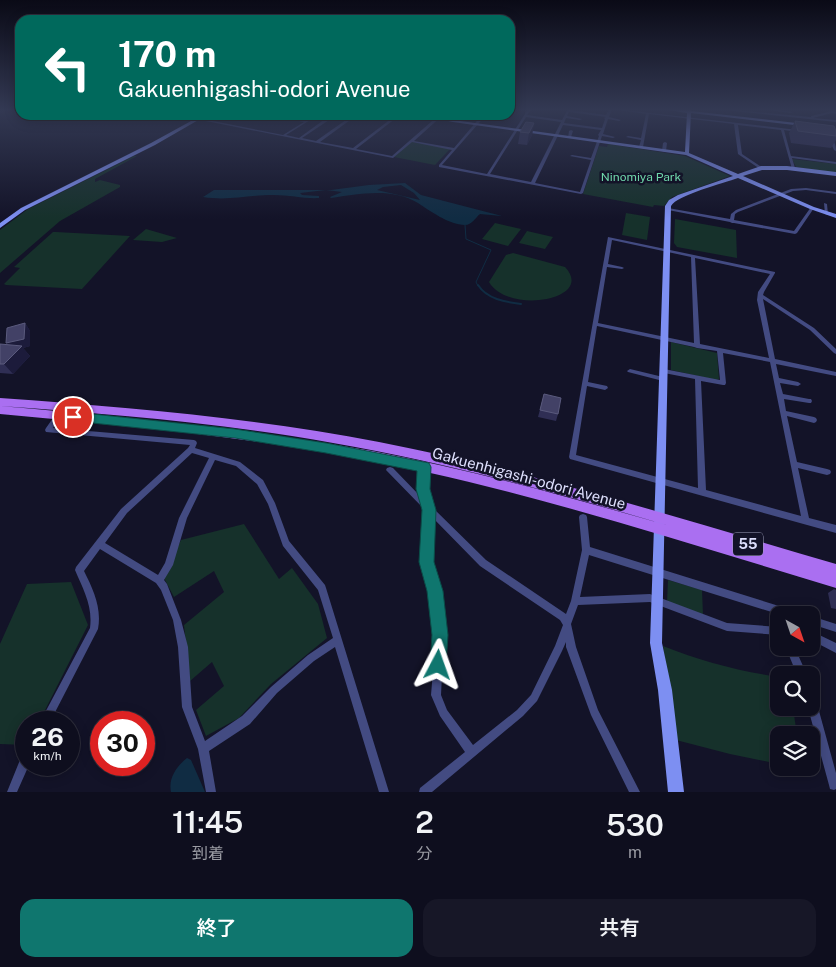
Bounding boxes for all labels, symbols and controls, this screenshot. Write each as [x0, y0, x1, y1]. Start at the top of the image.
text: 170 m [118, 34, 216, 75]
icon: left [35, 35, 100, 100]
text: Gakuenhigashi-odori Avenue [118, 76, 411, 102]
park label: Ninomiya Park [601, 170, 682, 184]
pin [52, 396, 94, 438]
icon: arrive [59, 403, 87, 431]
street label: Gakuenhigashi-odori Avenue [430, 444, 628, 512]
road number: 55 [733, 532, 763, 556]
north arrow [770, 606, 820, 656]
map controls [770, 606, 820, 776]
position arrow [411, 638, 463, 690]
button: search [770, 666, 820, 716]
speed limit sign: 30 [90, 711, 155, 776]
text: 26 [31, 722, 64, 752]
button: layers [770, 726, 820, 776]
text: km/h [33, 749, 62, 763]
text: 11:45 [172, 804, 243, 840]
text: 2 [415, 804, 434, 840]
text: 530 [606, 807, 664, 843]
text: m [628, 843, 642, 862]
text: 到着 [192, 844, 224, 863]
text: 分 [417, 844, 433, 863]
button: 終了 [20, 899, 413, 957]
button: 共有 [423, 899, 816, 957]

